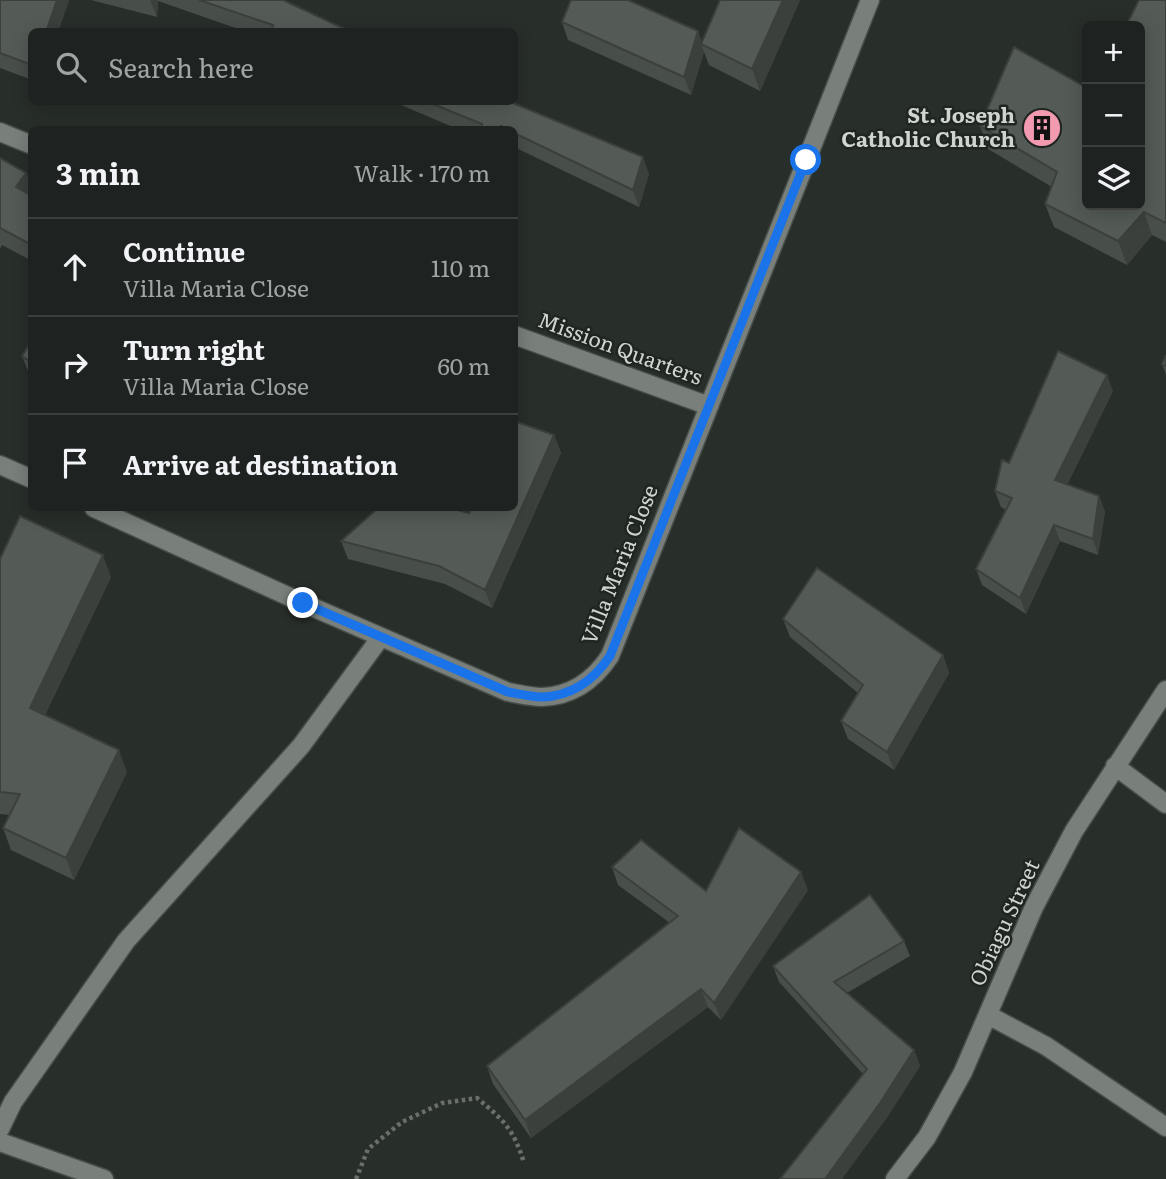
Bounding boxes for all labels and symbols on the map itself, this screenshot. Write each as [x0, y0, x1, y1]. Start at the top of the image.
place label: St. Joseph Catholic Church [841, 98, 1015, 153]
building icon: St. Joseph Catholic Church [1021, 107, 1063, 149]
route start [790, 144, 821, 175]
street label: Mission Quarters [534, 303, 707, 391]
street label: Villa Maria Close [572, 480, 664, 649]
route end [287, 587, 318, 618]
street label: Obiagu Street [960, 853, 1046, 990]

